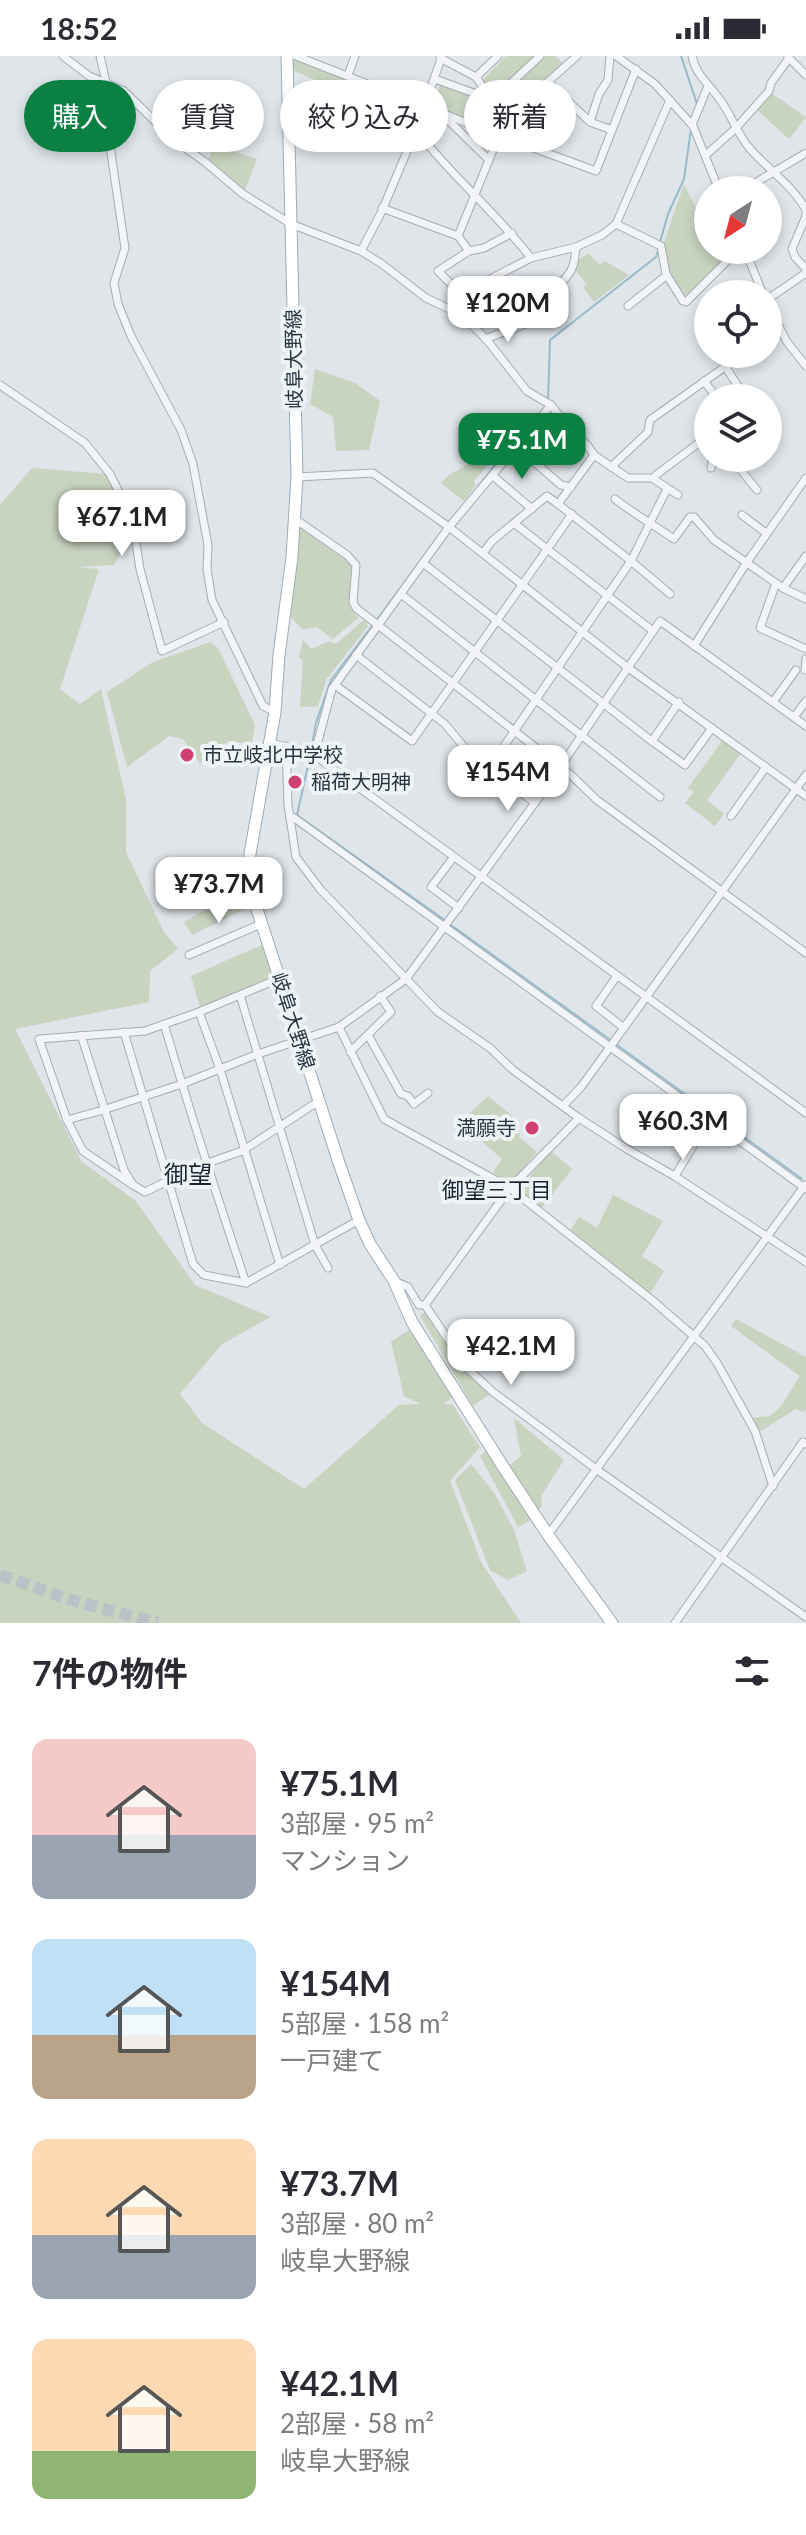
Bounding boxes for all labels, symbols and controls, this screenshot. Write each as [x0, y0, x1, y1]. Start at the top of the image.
text: 18:52 [40, 10, 117, 46]
chip: 購入 [24, 80, 136, 152]
chip: 賃貸 [152, 80, 264, 152]
chip: 絞り込み [280, 80, 448, 152]
chip: 新着 [464, 80, 576, 152]
north arrow [694, 176, 782, 264]
map controls [694, 176, 782, 472]
pin: ¥120M [452, 276, 564, 344]
button: locate [694, 280, 782, 368]
text: ¥120M [466, 286, 550, 318]
street label: 岐阜大野線 [280, 309, 306, 409]
button: layers [694, 384, 782, 472]
pin: ¥75.1M [457, 413, 587, 481]
text: ¥75.1M [476, 423, 568, 455]
pin: ¥67.1M [57, 490, 187, 558]
text: ¥67.1M [76, 500, 168, 532]
place label: 市立岐北中学校 [203, 742, 343, 766]
pin: ¥154M [452, 745, 564, 813]
marker: 市立岐北中学校 [178, 746, 196, 764]
text: ¥154M [466, 755, 550, 787]
place label: 稲荷大明神 [311, 769, 411, 793]
marker: 稲荷大明神 [286, 773, 304, 791]
pin: ¥73.7M [154, 857, 284, 925]
text: ¥73.7M [173, 867, 265, 899]
street label: 岐阜大野線 [267, 969, 321, 1072]
pin: ¥60.3M [618, 1094, 748, 1162]
text: ¥60.3M [637, 1104, 729, 1136]
place label: 満願寺 [456, 1115, 516, 1139]
marker: 満願寺 [523, 1119, 541, 1137]
district label: 御望 [164, 1159, 212, 1188]
district label: 御望三丁目 [442, 1176, 552, 1203]
pin: ¥42.1M [446, 1319, 576, 1387]
text: ¥42.1M [465, 1329, 557, 1361]
icon: filters [730, 1649, 774, 1693]
text: 7件の物件 [32, 1652, 188, 1693]
text: ¥75.1M [280, 1762, 399, 1803]
icon: home [96, 1771, 192, 1867]
text: 3部屋 · 95 m² [280, 1807, 434, 1839]
text: マンション [280, 1844, 410, 1876]
text: ¥154M [280, 1962, 391, 2003]
icon: home [96, 1971, 192, 2067]
text: 5部屋 · 158 m² [280, 2007, 449, 2039]
text: 一戸建て [280, 2044, 384, 2076]
text: ¥73.7M [280, 2162, 399, 2203]
icon: home [96, 2171, 192, 2267]
text: 3部屋 · 80 m² [280, 2207, 434, 2239]
text: 岐阜大野線 [280, 2244, 410, 2276]
text: ¥42.1M [280, 2362, 399, 2403]
icon: home [96, 2371, 192, 2467]
text: 2部屋 · 58 m² [280, 2407, 434, 2439]
text: 岐阜大野線 [280, 2444, 410, 2476]

